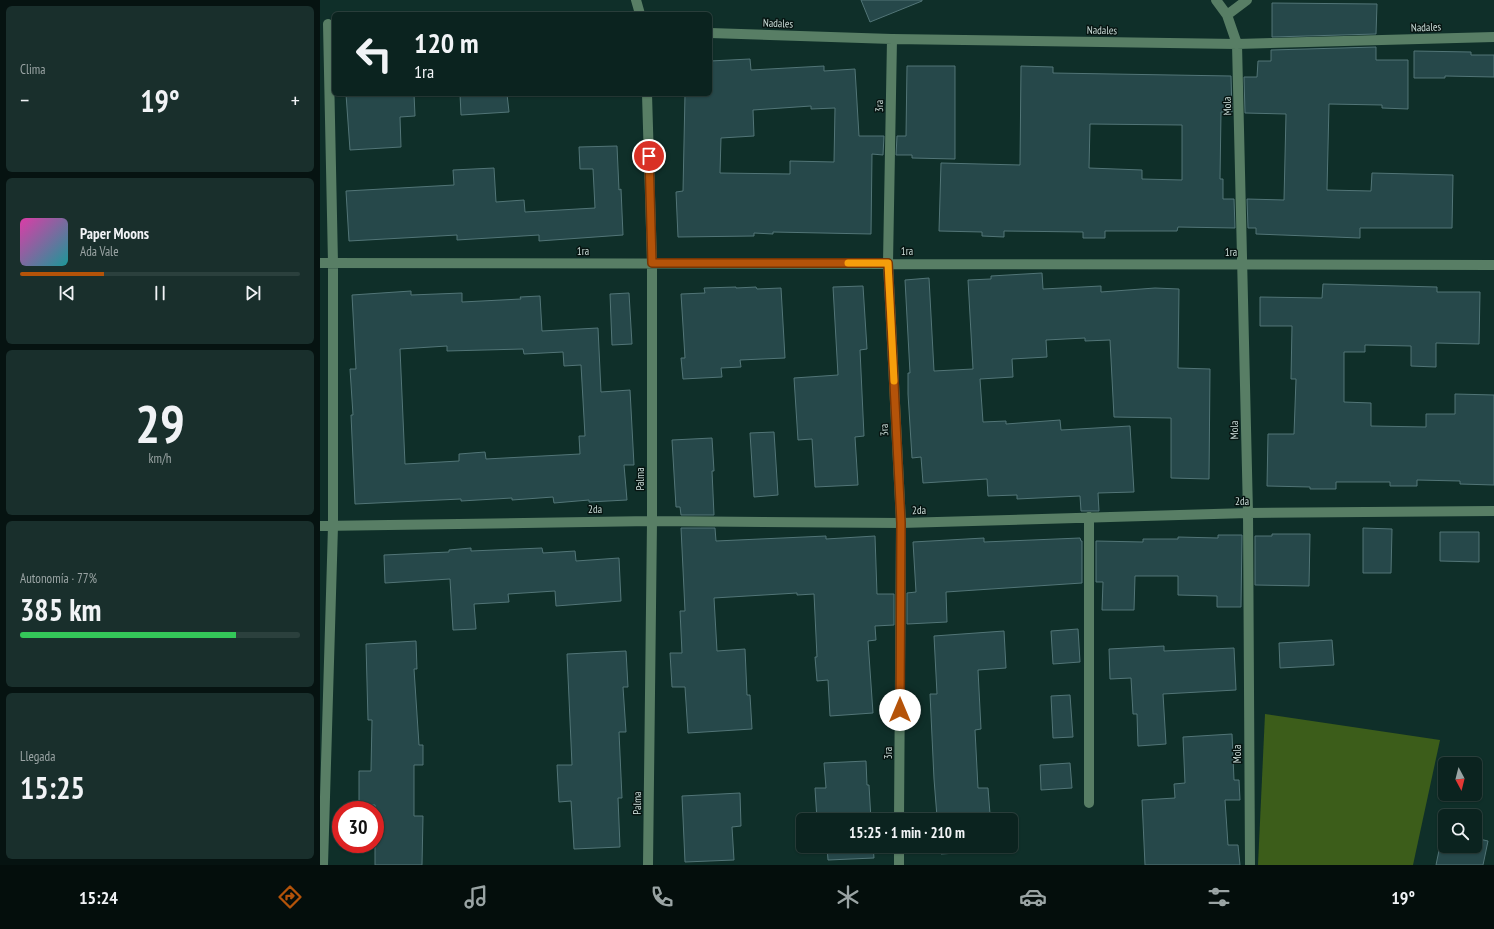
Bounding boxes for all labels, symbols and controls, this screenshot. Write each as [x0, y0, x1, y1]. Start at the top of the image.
street label: Nadales [763, 15, 794, 31]
street label: Nadales [1411, 19, 1442, 35]
street label: Nadales [1087, 23, 1118, 37]
text: 120 m [414, 24, 478, 61]
icon: left [348, 28, 400, 80]
text: 1ra [414, 60, 434, 83]
text: Clima [20, 61, 45, 78]
text: 19° [140, 81, 180, 120]
text: − [20, 86, 29, 114]
text: + [291, 86, 300, 114]
street label: Mola [1220, 96, 1234, 116]
street label: 3ra [872, 100, 886, 112]
pin [632, 139, 666, 173]
icon: arrive [638, 145, 660, 167]
text: Paper Moons [80, 224, 149, 243]
text: Ada Vale [80, 243, 119, 260]
street label: 1ra [577, 244, 589, 258]
street label: 1ra [901, 244, 913, 258]
street label: 1ra [1225, 245, 1237, 259]
icon: previous [56, 282, 78, 304]
icon: pause [149, 282, 171, 304]
icon: next [242, 282, 264, 304]
text: 29 [135, 390, 185, 457]
street label: Mola [1227, 421, 1241, 439]
street label: 3ra [877, 423, 891, 437]
text: km/h [148, 450, 172, 467]
street label: Palma [633, 467, 647, 491]
street label: 2da [1235, 494, 1249, 508]
street label: 2da [588, 502, 602, 516]
street label: 2da [912, 503, 926, 517]
text: Autonomía · 77% [20, 570, 97, 587]
text: 385 km [20, 590, 101, 629]
position arrow [879, 689, 921, 731]
street label: Mola [1230, 745, 1244, 763]
street label: 3ra [881, 747, 895, 759]
text: Llegada [20, 748, 55, 765]
north arrow [1438, 757, 1482, 801]
map controls [1438, 757, 1482, 853]
text: 15:25 [20, 768, 85, 807]
street label: Palma [630, 791, 644, 815]
speed limit sign: 30 [332, 801, 384, 853]
button: search [1438, 809, 1482, 853]
text: 15:25 · 1 min · 210 m [849, 823, 965, 842]
icon: directions [276, 883, 304, 911]
icon: music [462, 883, 490, 911]
icon: phone [648, 883, 676, 911]
icon: climate [834, 883, 862, 911]
icon: car [1019, 883, 1047, 911]
icon: filters [1205, 883, 1233, 911]
text: 15:24 [79, 886, 118, 909]
text: 19° [1391, 886, 1415, 909]

